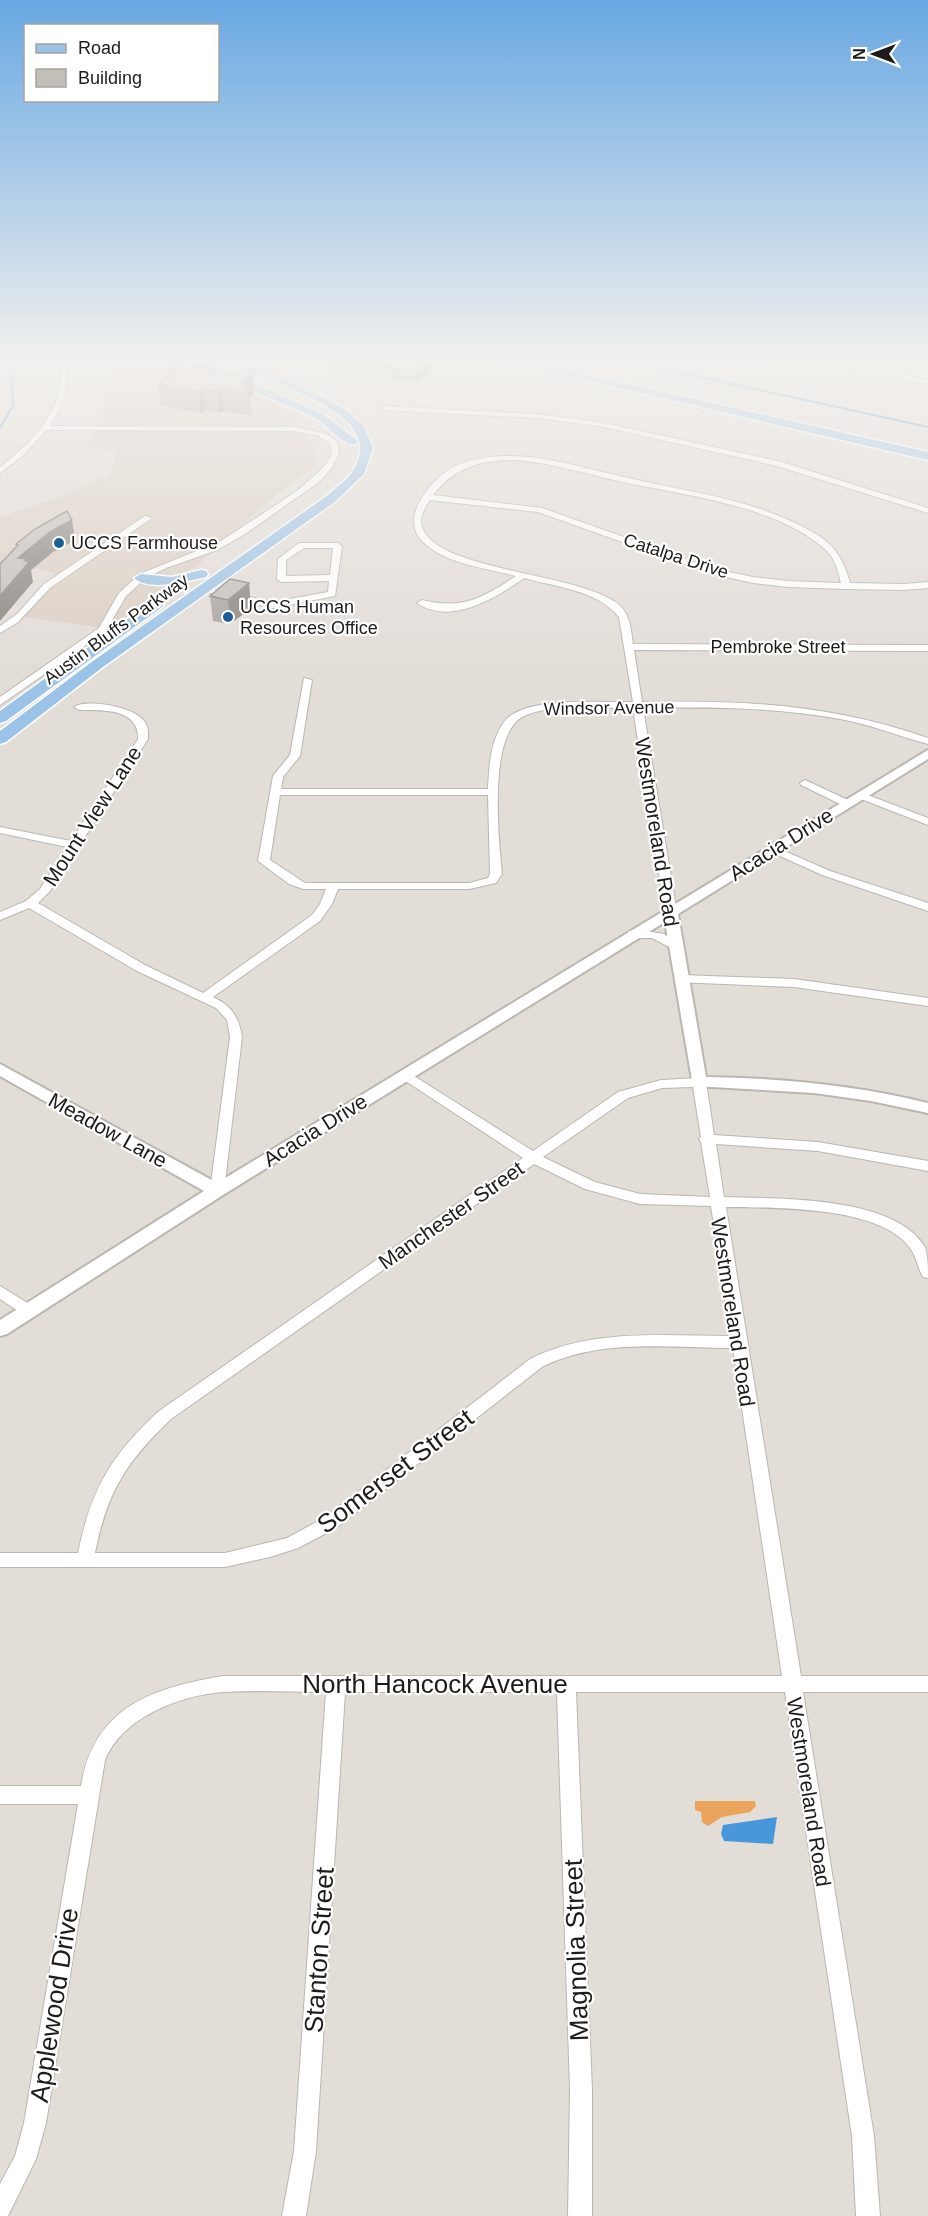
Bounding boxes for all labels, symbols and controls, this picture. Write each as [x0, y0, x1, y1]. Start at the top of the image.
legend [24, 24, 219, 102]
north arrow [844, 24, 904, 84]
text: Road [78, 38, 121, 58]
text: N [851, 48, 868, 60]
text: Building [78, 68, 142, 88]
street label: Catalpa Drive [621, 530, 731, 582]
place label: UCCS Farmhouse [71, 533, 218, 553]
marker: UCCS Farmhouse [52, 536, 66, 550]
street label: Austin Bluffs Parkway [40, 570, 192, 688]
place label: UCCS Human Resources Office [240, 597, 378, 638]
marker: UCCS Human Resources Office [221, 610, 235, 624]
street label: Pembroke Street [710, 637, 846, 657]
street label: Windsor Avenue [543, 697, 675, 719]
street label: Westmoreland Road [631, 736, 683, 928]
street label: Mount View Lane [38, 742, 146, 890]
street label: Acacia Drive [725, 803, 837, 885]
street label: Meadow Lane [45, 1088, 171, 1172]
street label: Acacia Drive [259, 1089, 371, 1171]
street label: Manchester Street [374, 1156, 528, 1274]
street label: Westmoreland Road [707, 1216, 759, 1408]
street label: Somerset Street [311, 1402, 480, 1540]
street label: North Hancock Avenue [302, 1669, 568, 1699]
street label: Westmoreland Road [783, 1696, 835, 1888]
street label: Magnolia Street [558, 1858, 594, 2042]
street label: Stanton Street [298, 1865, 340, 2034]
street label: Applewood Drive [24, 1906, 84, 2104]

